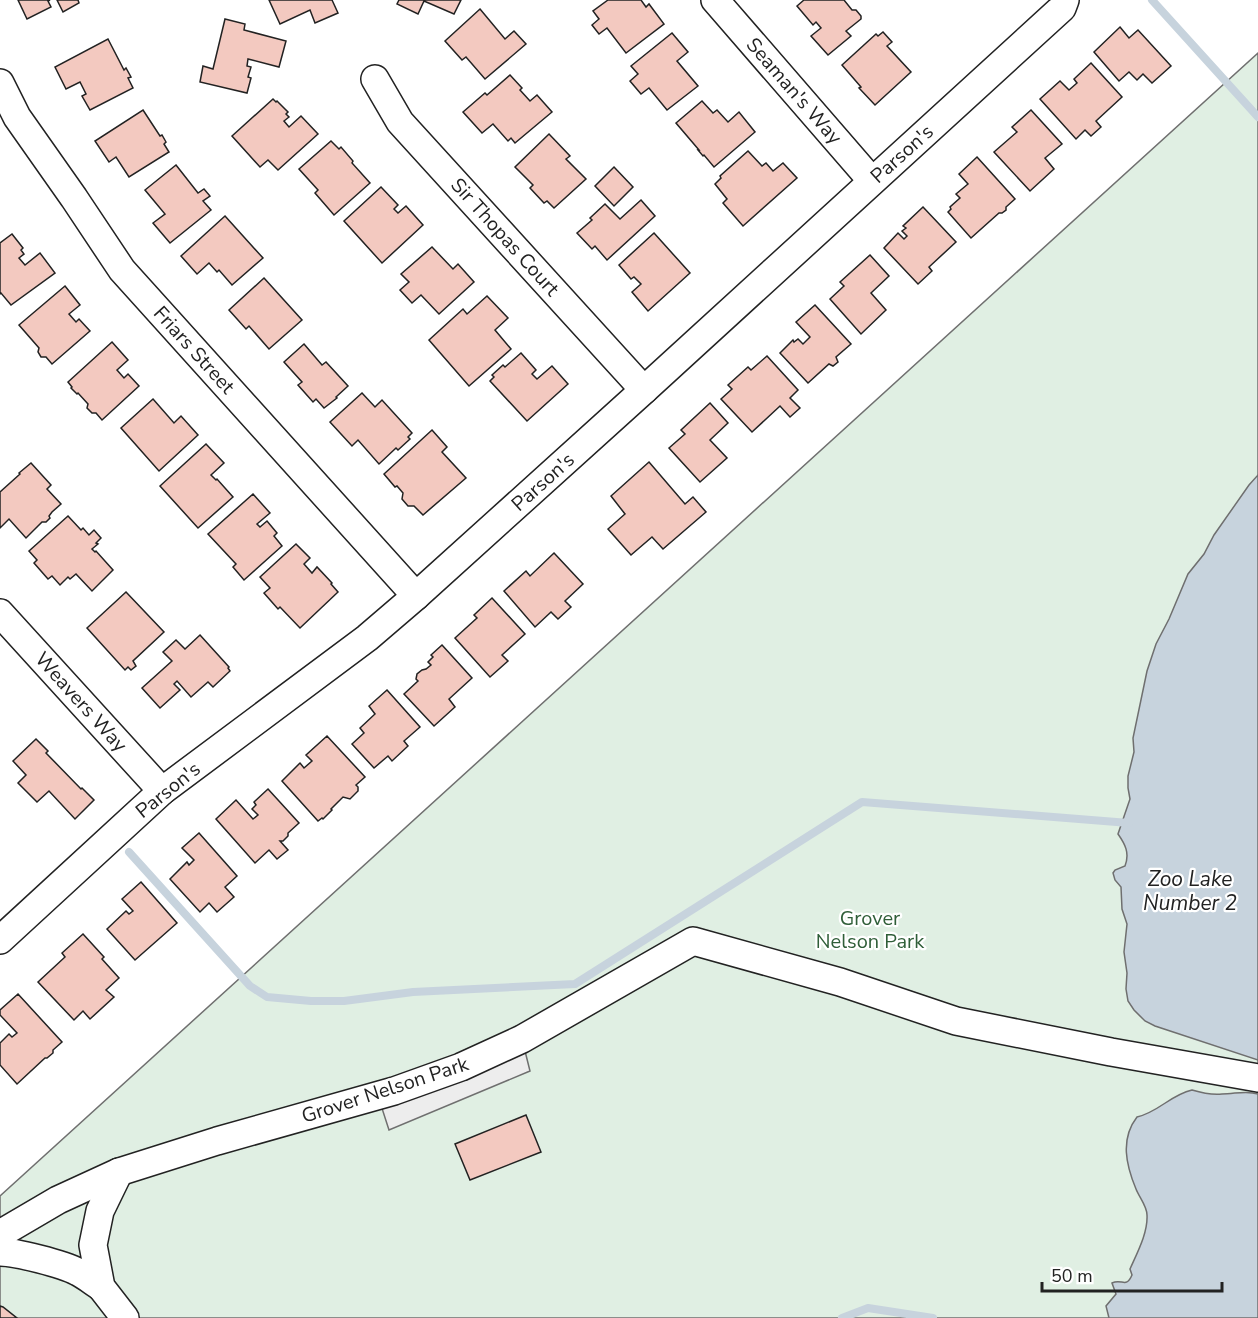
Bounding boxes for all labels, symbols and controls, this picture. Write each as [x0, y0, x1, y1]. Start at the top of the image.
street label: Seaman's Way [740, 32, 848, 151]
street label: Parson's [865, 119, 939, 189]
street label: Sir Thopas Court [445, 172, 566, 303]
street label: Friars Street [147, 300, 241, 400]
street label: Parson's [506, 447, 580, 517]
street label: Weavers Way [29, 646, 134, 758]
street label: Parson's [130, 756, 206, 824]
water label: Zoo Lake Number 2 [1143, 865, 1237, 917]
park label: Grover Nelson Park [816, 905, 925, 955]
street label: Grover Nelson Park [298, 1050, 473, 1130]
scale bar [1042, 1255, 1222, 1293]
text: 50 m [1051, 1264, 1093, 1288]

